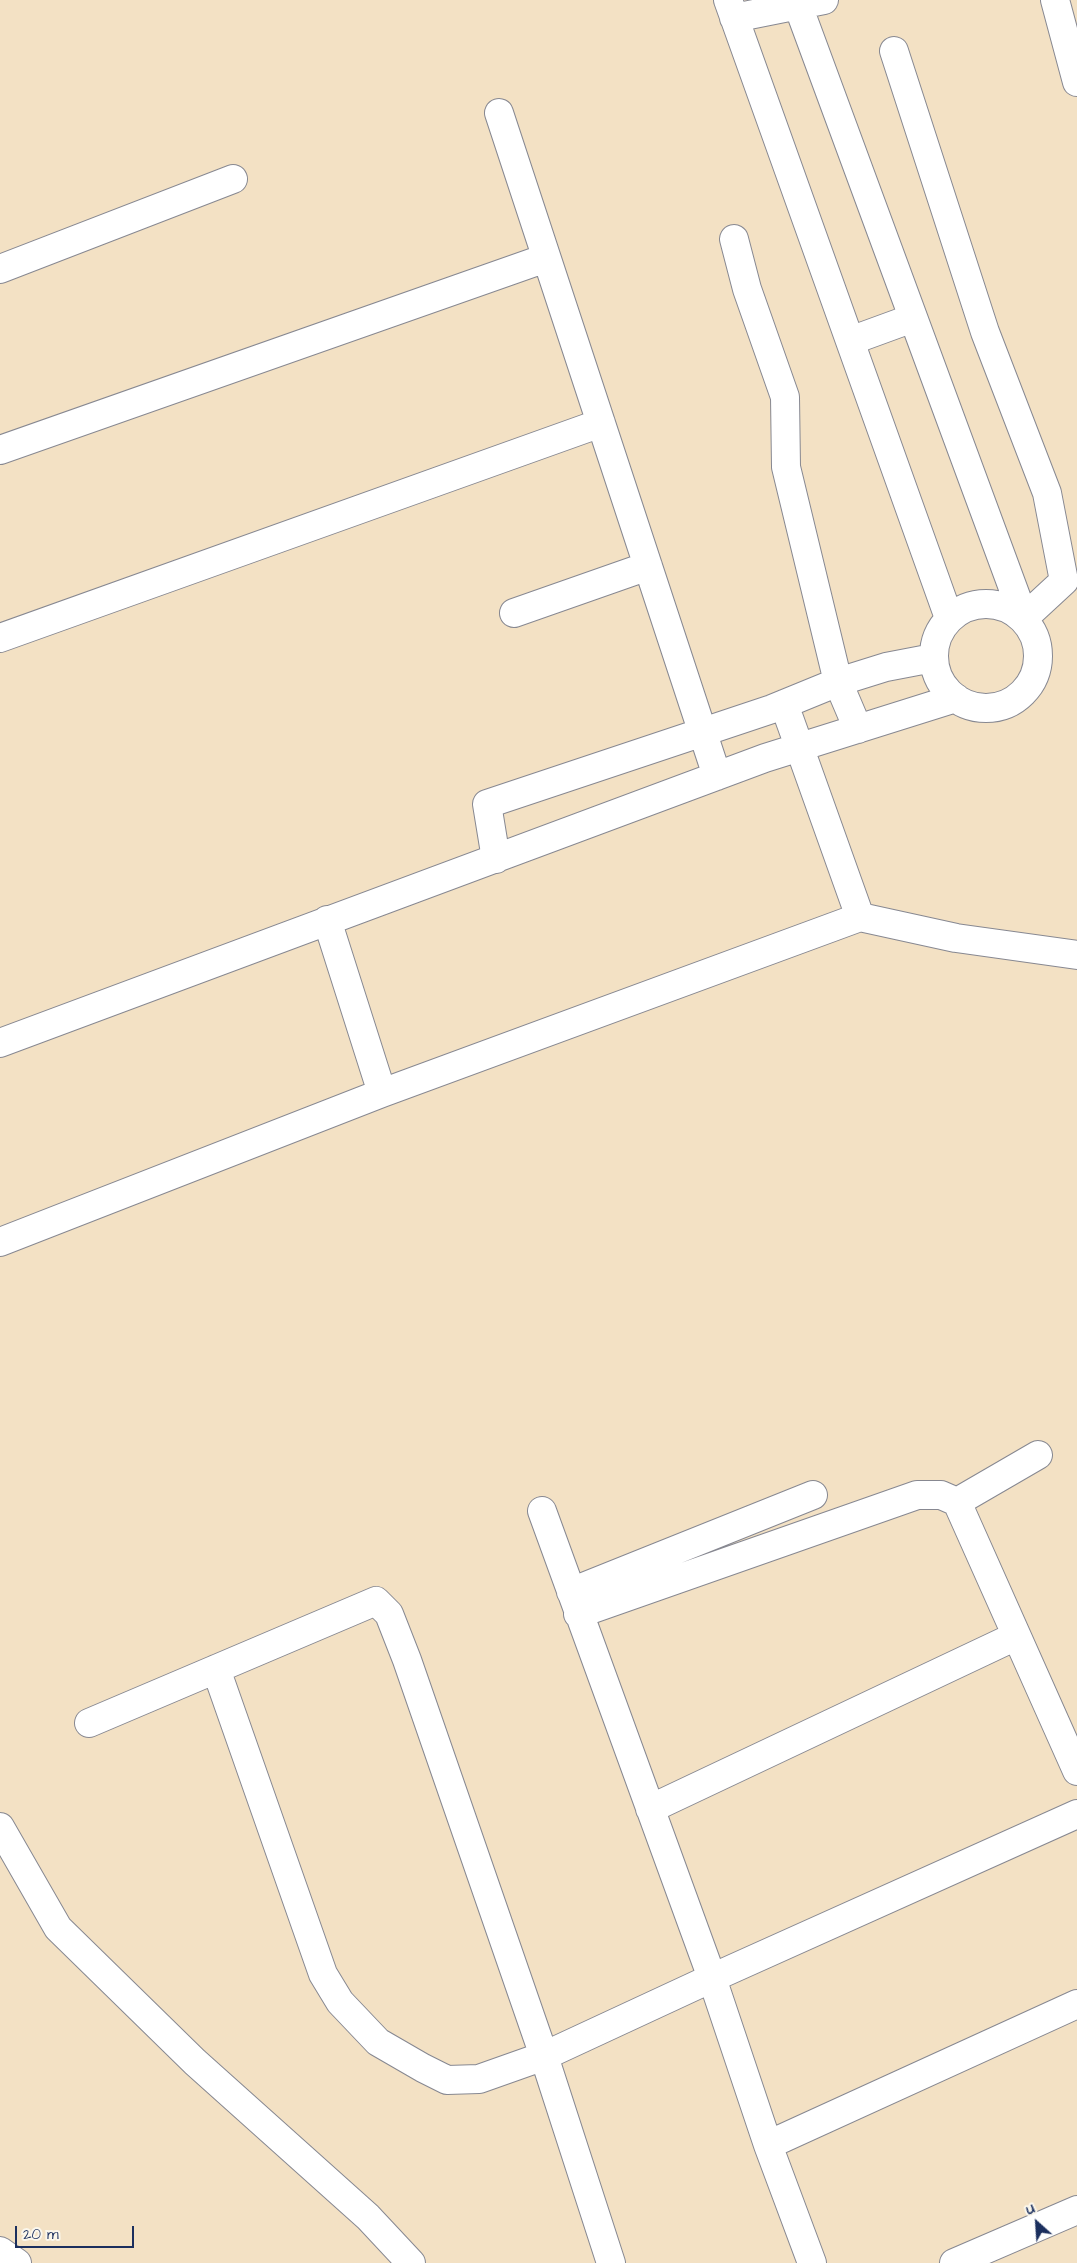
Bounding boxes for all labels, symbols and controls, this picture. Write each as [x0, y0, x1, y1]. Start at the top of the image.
north arrow [1012, 2198, 1062, 2248]
text: U [1023, 2199, 1038, 2220]
scale bar [18, 2216, 136, 2248]
text: 20 m [23, 2224, 59, 2245]

